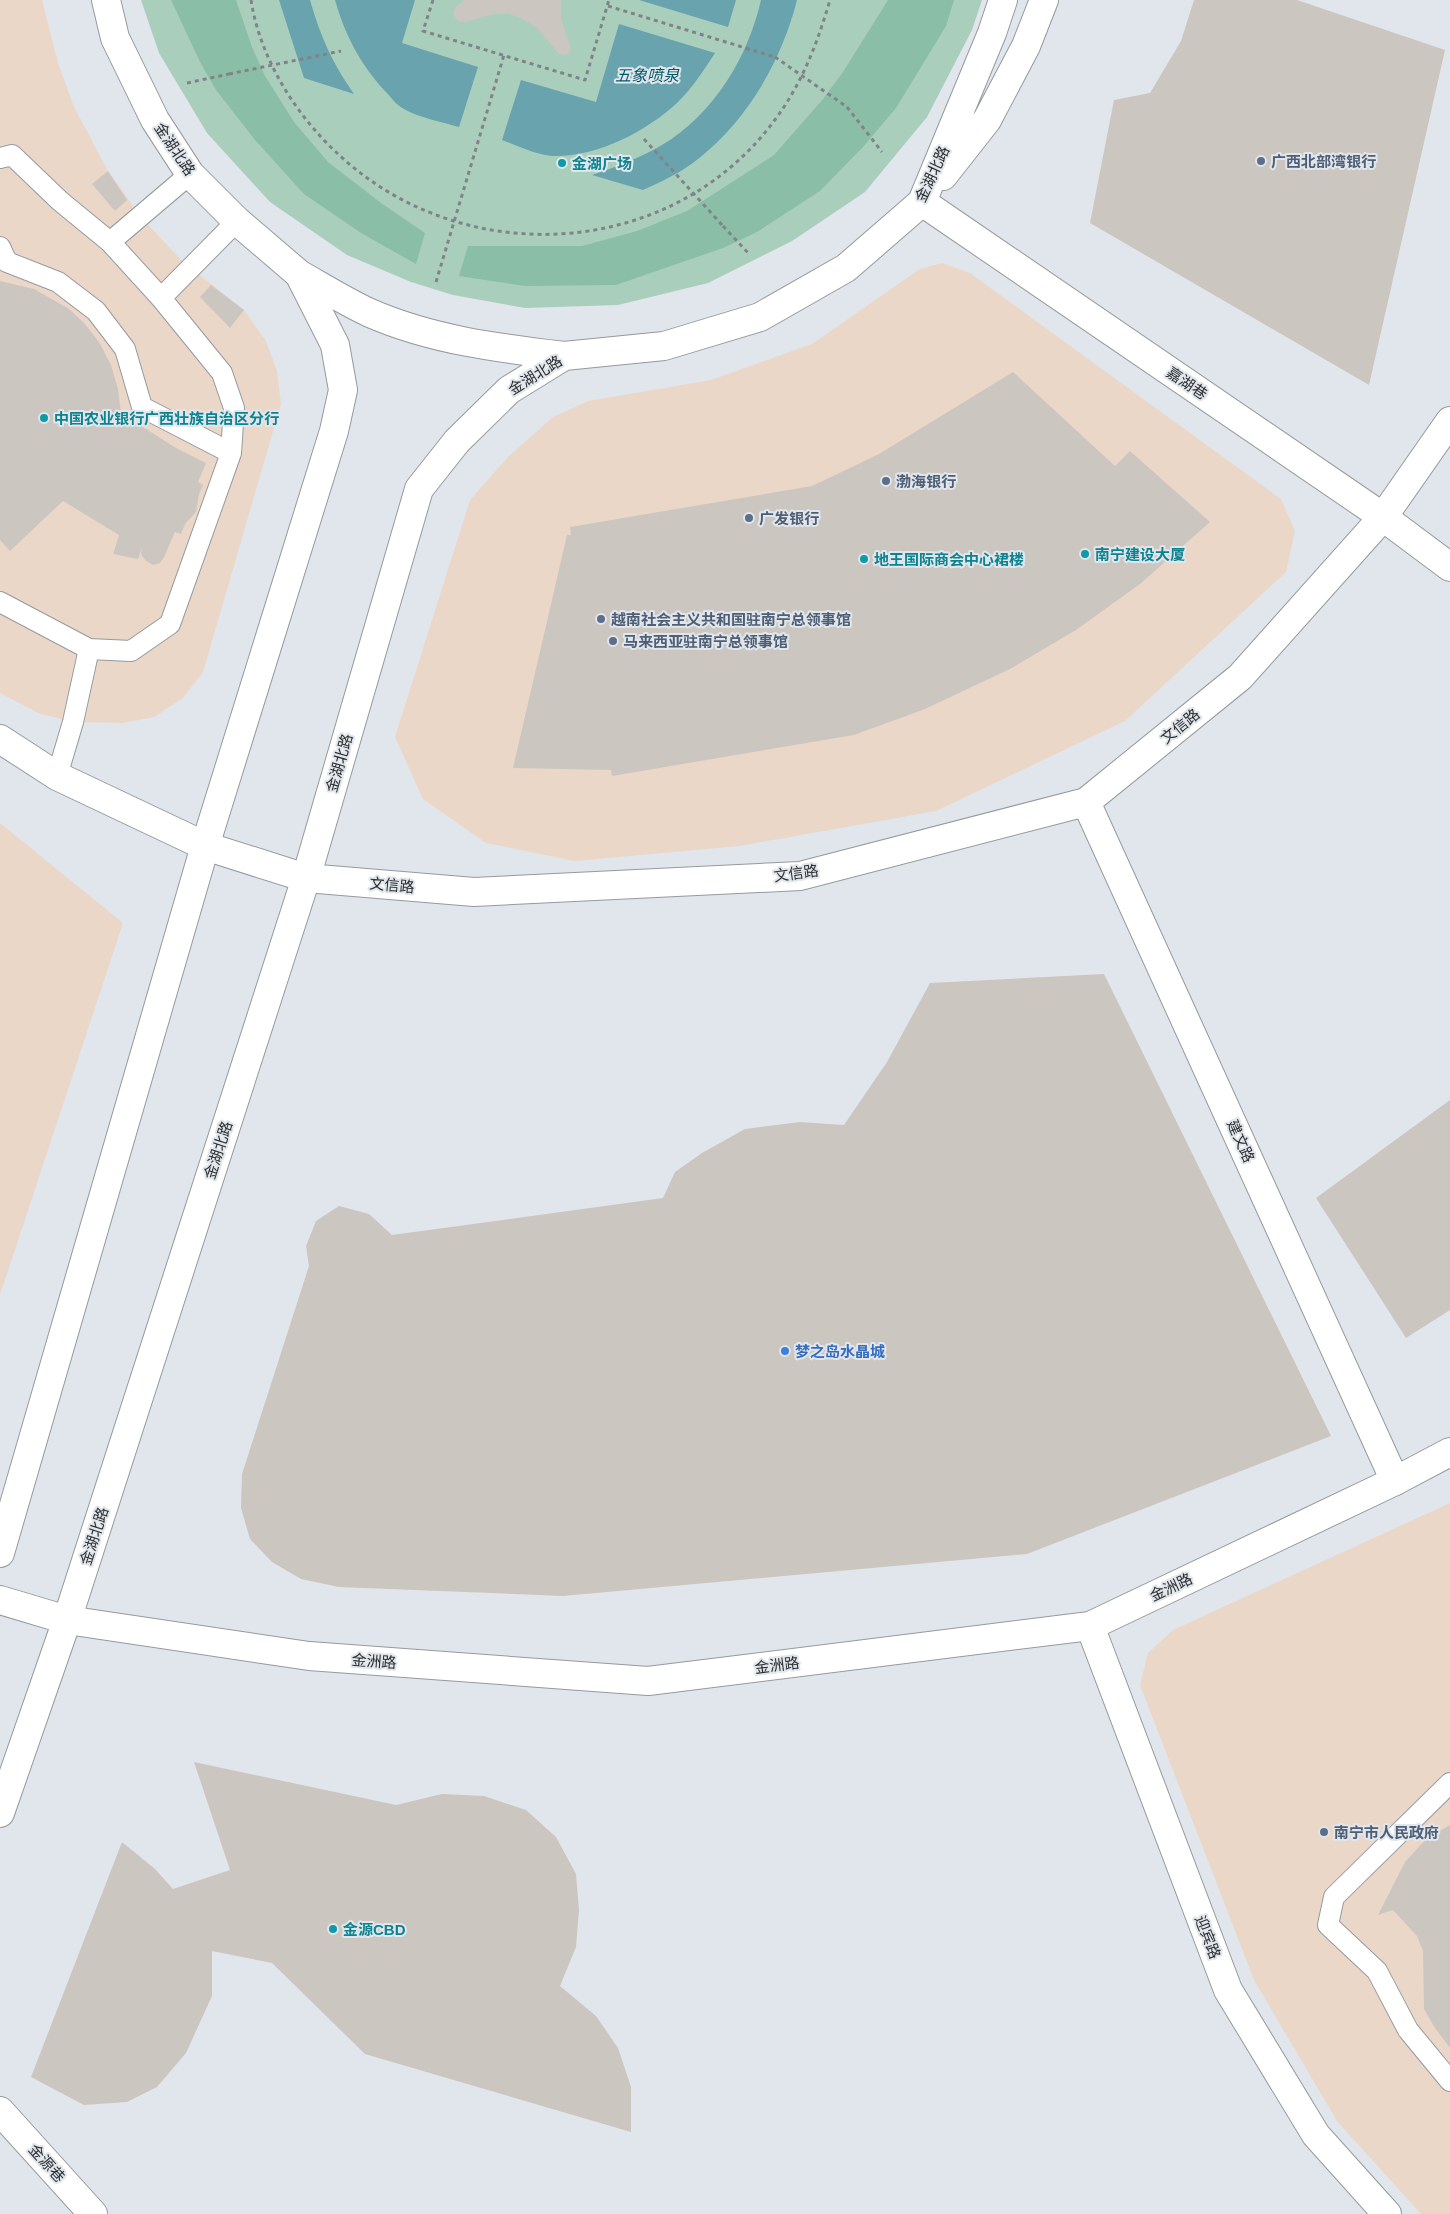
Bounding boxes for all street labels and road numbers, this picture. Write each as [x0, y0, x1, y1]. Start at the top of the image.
street label: 金湖北路 [151, 119, 199, 179]
street label: 金湖北路 [912, 143, 952, 205]
street label: 金湖北路 [505, 352, 565, 398]
street label: 嘉湖巷 [1164, 363, 1210, 403]
street label: 文信路 [1157, 705, 1203, 747]
street label: 金湖北路 [323, 732, 355, 794]
street label: 文信路 [773, 861, 819, 885]
street label: 文信路 [369, 875, 415, 895]
street label: 建文路 [1224, 1117, 1258, 1165]
street label: 金湖北路 [201, 1119, 235, 1181]
street label: 金湖北路 [77, 1505, 111, 1567]
street label: 金洲路 [1147, 1570, 1195, 1604]
street label: 金洲路 [351, 1651, 397, 1671]
street label: 金洲路 [754, 1654, 800, 1676]
street label: 迎宾路 [1192, 1913, 1224, 1961]
street label: 金源巷 [26, 2141, 68, 2185]

